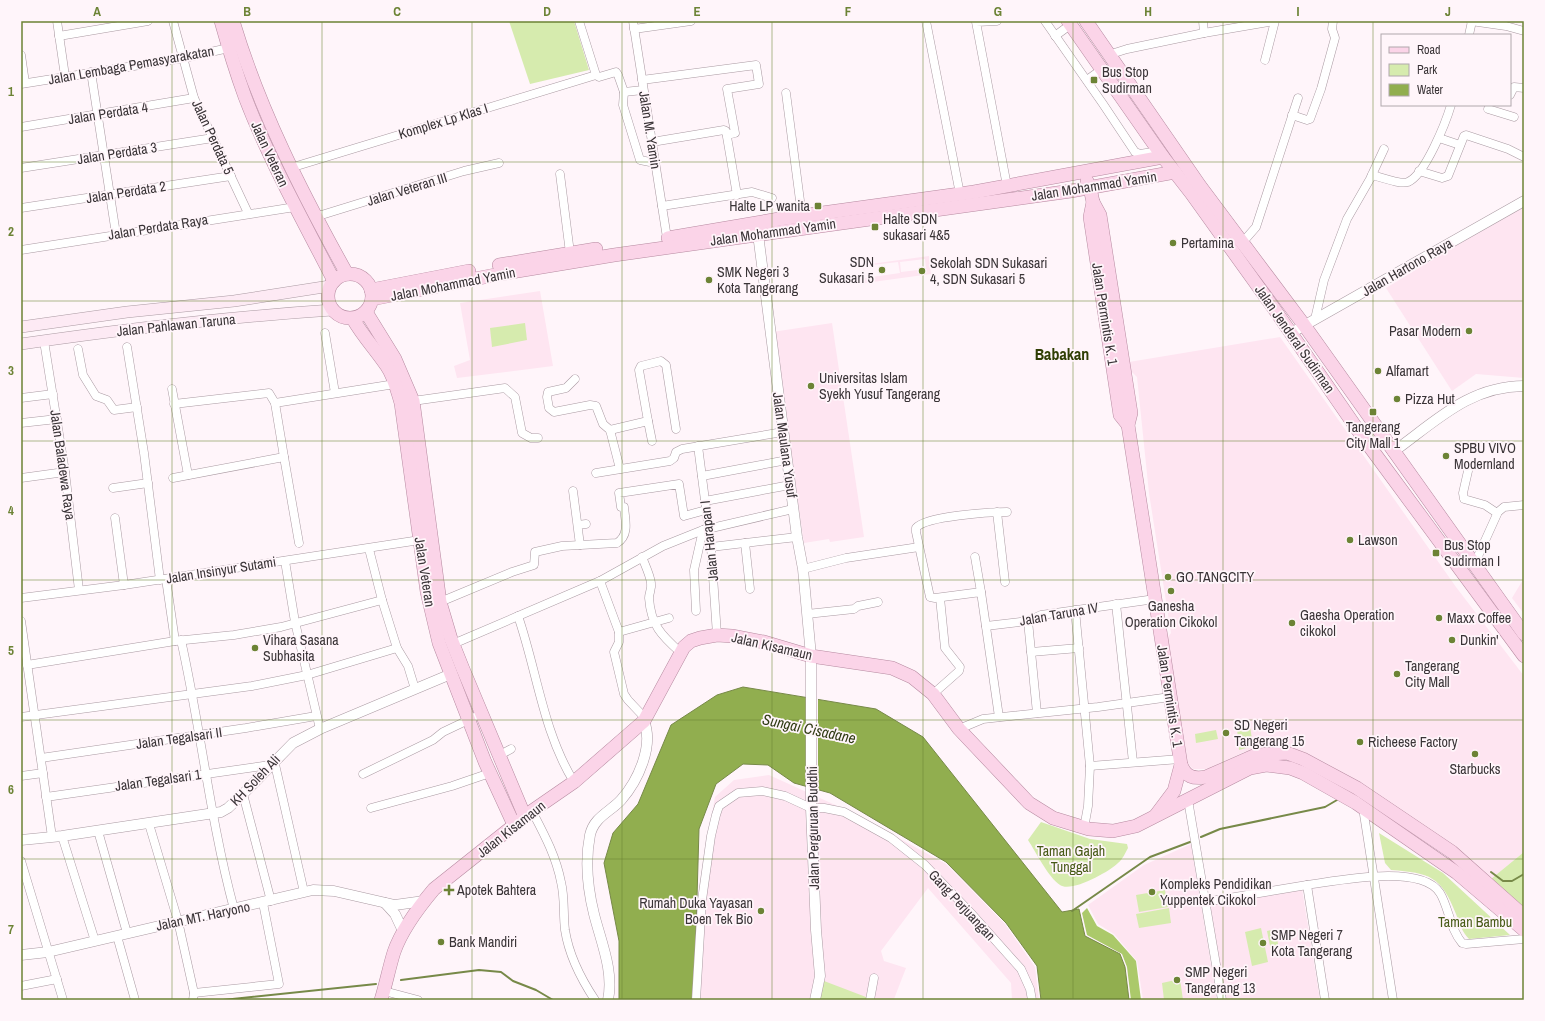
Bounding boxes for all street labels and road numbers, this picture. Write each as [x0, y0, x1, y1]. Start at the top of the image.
street label: Jalan Lembaga Pemasyarakatan [47, 42, 215, 88]
street label: Jalan M. Yamin [635, 90, 665, 170]
street label: Jalan Perdata 5 [188, 97, 238, 177]
street label: Jalan Perdata 4 [67, 98, 150, 128]
street label: Komplex Lp Klas I [396, 99, 490, 143]
street label: Jalan Veteran [247, 118, 293, 190]
street label: Jalan Perdata 3 [76, 138, 158, 168]
street label: Jalan Mohammad Yamin [1030, 167, 1158, 205]
street label: Jalan Veteran III [365, 168, 449, 210]
street label: Jalan Perdata 2 [85, 177, 167, 207]
street label: Jalan Perdata Raya [107, 210, 210, 244]
street label: Jalan Mohammad Yamin [709, 214, 837, 250]
street label: Jalan Hartono Raya [1359, 234, 1456, 300]
street label: Jalan Permintis K. 1 [1088, 262, 1122, 367]
street label: Jalan Mohammad Yamin [389, 263, 517, 305]
street label: Jalan Jenderal Sudirman [1251, 282, 1339, 396]
street label: Jalan Pahlawan Taruna [116, 310, 237, 340]
street label: Jalan Maulana Yusuf [769, 391, 801, 500]
street label: Jalan Baladewa Raya [46, 409, 80, 522]
street label: Jalan Harapan I [696, 500, 722, 582]
street label: Jalan Veteran [411, 536, 439, 608]
street label: Jalan Insinyur Sutami [165, 552, 277, 588]
street label: Jalan Taruna IV [1018, 598, 1100, 630]
street label: Jalan Kisamaun [730, 628, 814, 664]
street label: Jalan Permintis K. 1 [1153, 644, 1187, 749]
street label: Jalan Tegalsari II [135, 723, 223, 753]
street label: KH Soleh Ali [226, 751, 284, 809]
street label: Jalan Tegalsari 1 [114, 765, 203, 795]
street label: Jalan Perguruan Buddhi [803, 766, 823, 890]
street label: Jalan Kisamaun [473, 797, 549, 861]
street label: Gang Perjuangan [925, 866, 999, 944]
street label: Jalan MT. Haryono [154, 897, 252, 935]

